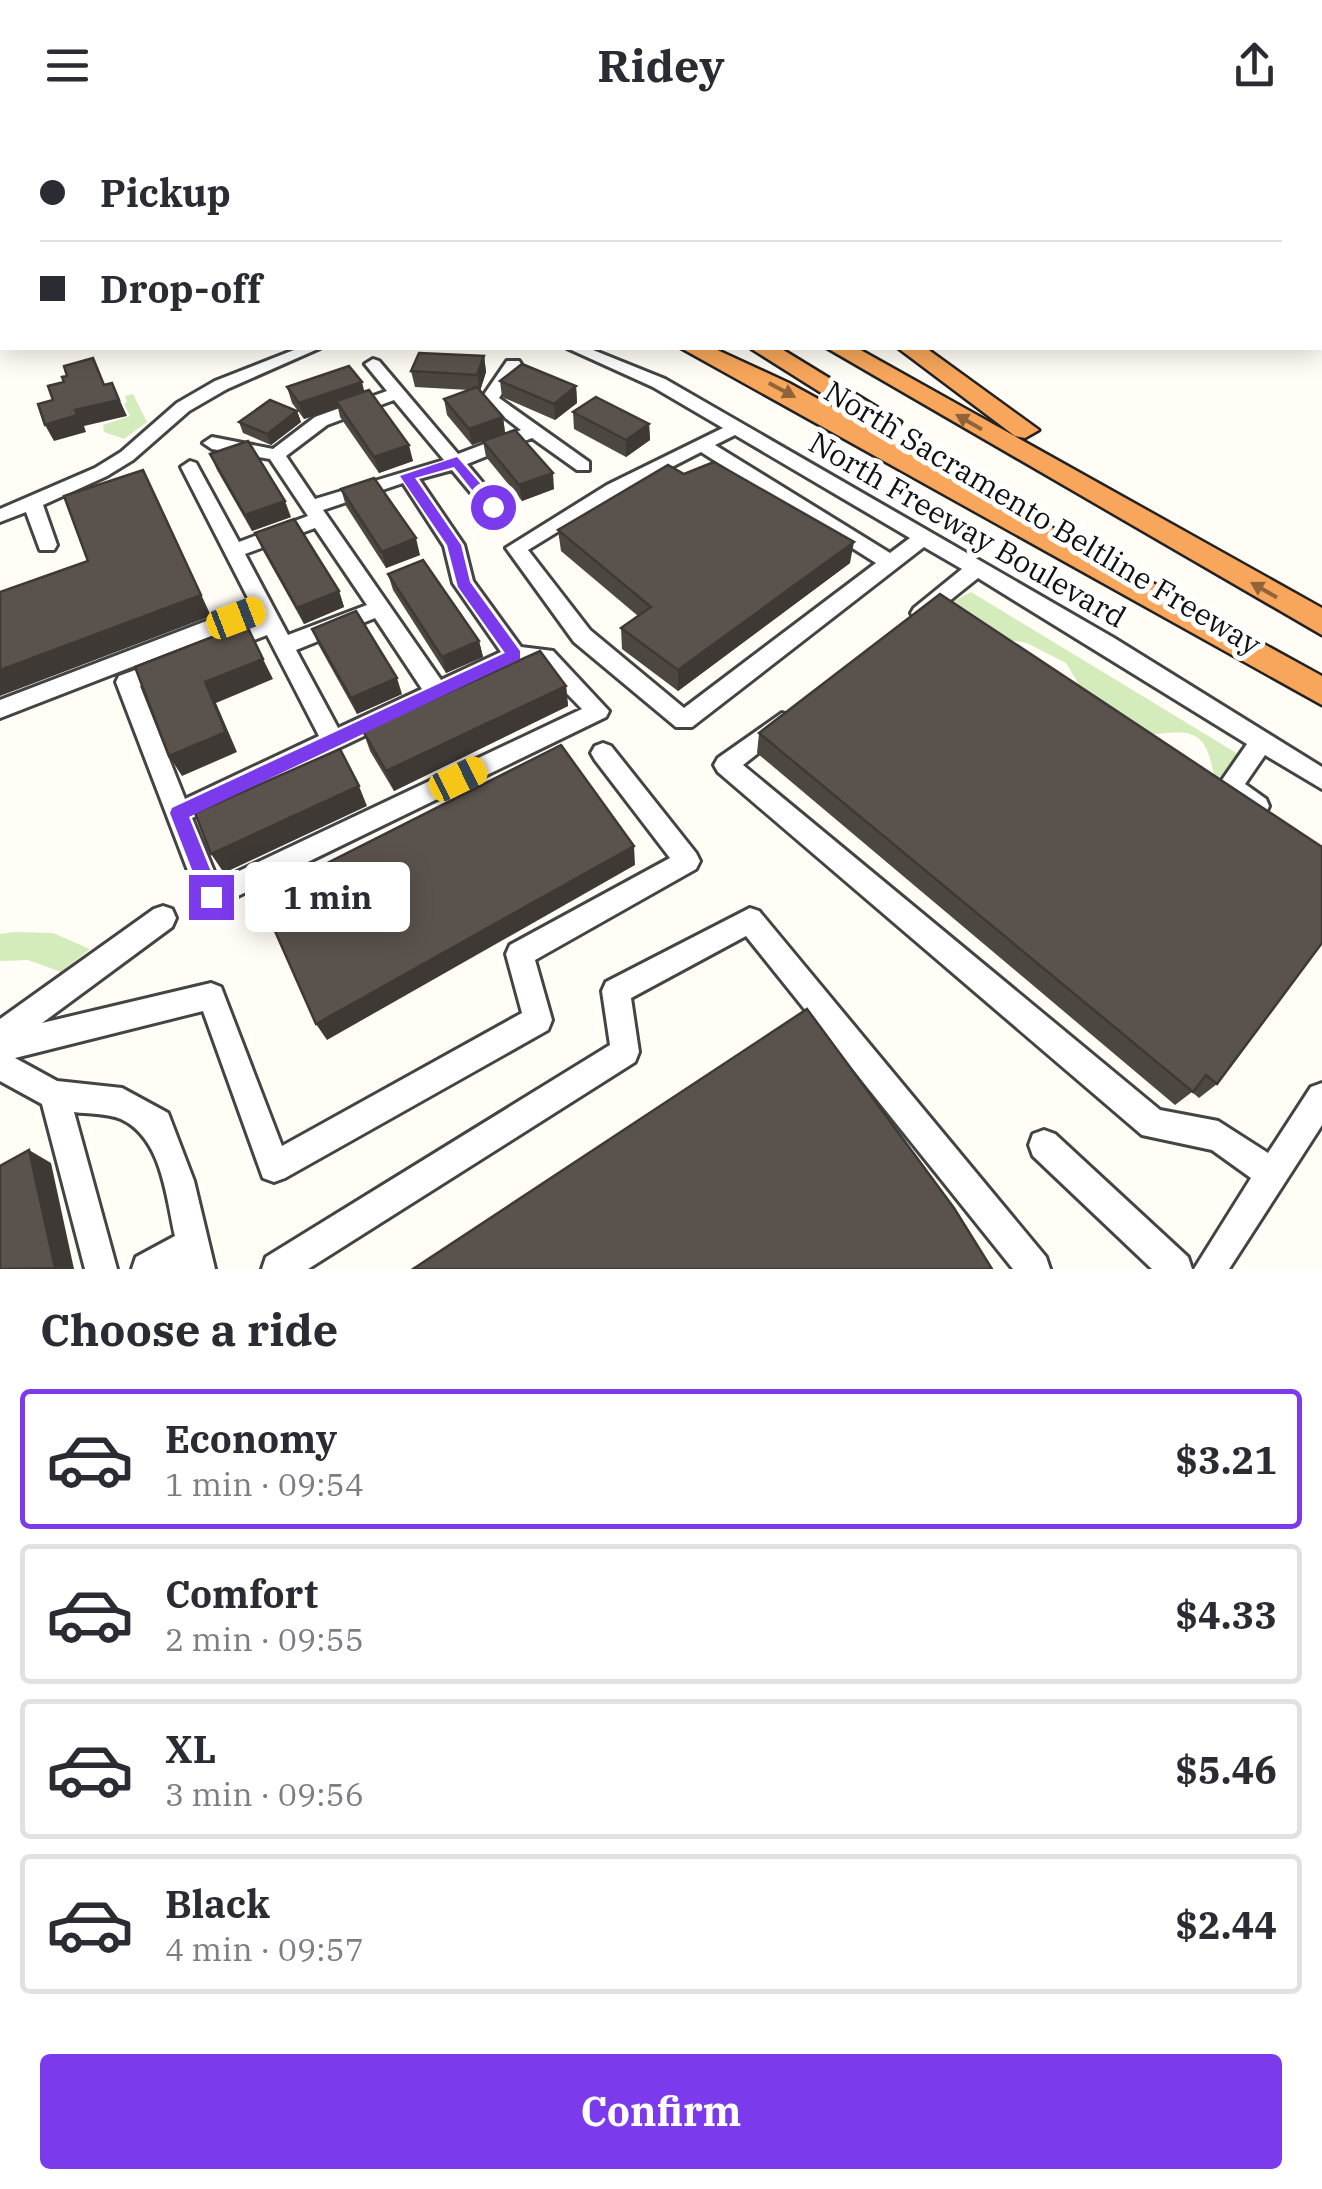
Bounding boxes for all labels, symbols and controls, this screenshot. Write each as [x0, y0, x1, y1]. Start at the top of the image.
text: Ridey [597, 36, 725, 94]
icon: menu [40, 38, 95, 93]
icon: share [1227, 38, 1282, 93]
text: Pickup [100, 168, 231, 217]
text: Drop-off [100, 264, 262, 313]
street label: North Sacramento Beltline Freeway [818, 371, 1268, 663]
one-way arrow [768, 381, 797, 398]
one-way arrow [955, 413, 984, 430]
street label: North Freeway Boulevard [802, 422, 1134, 636]
route start [471, 485, 516, 530]
one-way arrow [1250, 581, 1278, 599]
car [203, 593, 269, 643]
car [424, 752, 492, 806]
callout: 1 min [246, 862, 411, 932]
route end [189, 875, 234, 920]
text: 1 min [283, 876, 372, 918]
text: Choose a ride [40, 1300, 338, 1358]
icon: car [45, 1414, 135, 1504]
text: Economy [165, 1414, 337, 1463]
text: $3.21 [1175, 1435, 1277, 1484]
text: 1 min · 09:54 [165, 1463, 364, 1505]
icon: car [45, 1569, 135, 1659]
text: Comfort [165, 1569, 318, 1618]
text: $4.33 [1175, 1590, 1277, 1639]
text: 2 min · 09:55 [165, 1618, 364, 1660]
icon: car [45, 1724, 135, 1814]
text: XL [165, 1724, 216, 1773]
text: $5.46 [1175, 1745, 1277, 1794]
text: 3 min · 09:56 [165, 1773, 364, 1815]
icon: car [45, 1879, 135, 1969]
text: Black [165, 1879, 270, 1928]
text: $2.44 [1175, 1900, 1277, 1949]
text: 4 min · 09:57 [165, 1928, 364, 1970]
button: Confirm [40, 2054, 1282, 2169]

